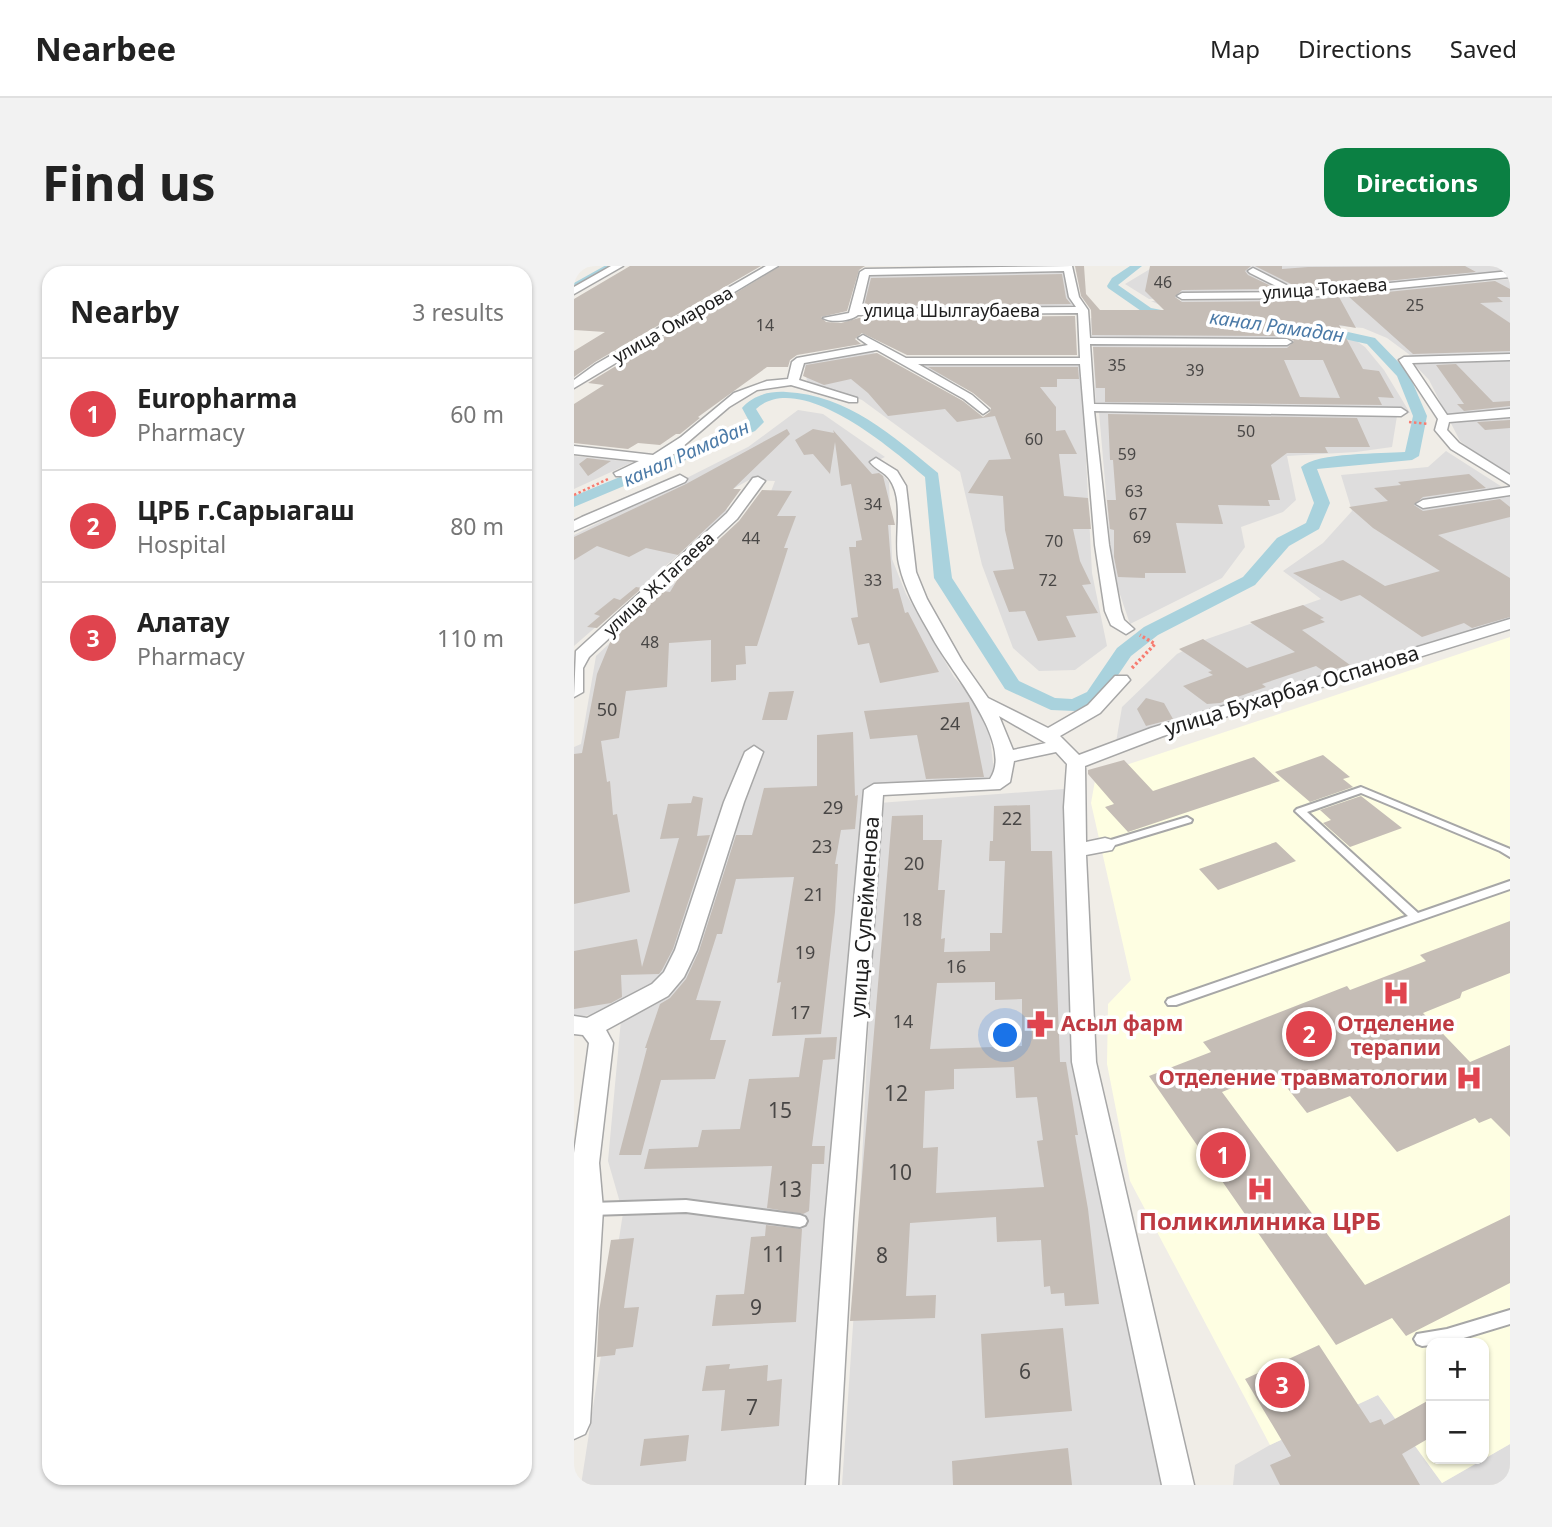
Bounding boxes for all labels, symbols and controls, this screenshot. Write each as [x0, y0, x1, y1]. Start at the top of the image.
text: Nearbee [35, 26, 176, 71]
text: Map [1210, 32, 1260, 65]
text: Directions [1298, 32, 1412, 65]
text: Saved [1450, 32, 1517, 65]
button: Directions [1324, 148, 1510, 217]
text: Find us [42, 149, 216, 215]
house number: 46 [1154, 271, 1172, 293]
street label: улица Токаева [1262, 272, 1388, 304]
street label: улица Омарова [608, 280, 737, 368]
text: Nearby [70, 291, 179, 332]
house number: 25 [1406, 294, 1424, 316]
text: 3 results [412, 296, 504, 328]
street label: улица Шылгаубаева [864, 298, 1040, 322]
water label: канал Рамадан [1208, 304, 1346, 348]
house number: 14 [756, 314, 774, 336]
house number: 35 [1108, 354, 1126, 376]
house number: 39 [1186, 359, 1204, 381]
text: Europharma [137, 380, 297, 416]
text: 1 [86, 398, 100, 430]
text: 60 m [450, 398, 504, 430]
water label: канал Рамадан [619, 414, 753, 492]
text: Pharmacy [137, 416, 245, 448]
house number: 50 [1237, 420, 1255, 442]
house number: 60 [1025, 428, 1043, 450]
house number: 59 [1118, 443, 1136, 465]
house number: 63 [1125, 480, 1143, 502]
text: ЦРБ г.Сарыагаш [137, 492, 355, 528]
house number: 34 [864, 493, 882, 515]
house number: 67 [1129, 503, 1147, 525]
text: 2 [86, 510, 100, 542]
text: 80 m [450, 510, 504, 542]
street label: улица Ж.Тагаева [598, 526, 719, 641]
house number: 69 [1133, 526, 1151, 548]
house number: 44 [742, 527, 760, 549]
text: Hospital [137, 528, 226, 560]
house number: 70 [1045, 530, 1063, 552]
house number: 33 [864, 569, 882, 591]
house number: 72 [1039, 569, 1057, 591]
text: Алатау [137, 604, 230, 640]
text: 3 [86, 622, 100, 654]
text: 110 m [437, 622, 504, 654]
house number: 48 [641, 631, 659, 653]
street label: улица Бухарбая Оспанова [1161, 638, 1422, 742]
text: Pharmacy [137, 640, 245, 672]
house number: 50 [597, 697, 617, 721]
house number: 24 [940, 711, 960, 735]
house number: 29 [823, 795, 843, 819]
house number: 22 [1002, 806, 1022, 830]
street label: улица Сулейменова [843, 815, 885, 1018]
house number: 23 [812, 834, 832, 858]
house number: 20 [904, 851, 924, 875]
house number: 21 [804, 882, 824, 906]
house number: 18 [902, 907, 922, 931]
house number: 19 [795, 940, 815, 964]
house number: 16 [946, 954, 966, 978]
hospital icon: Отделение терапии [1381, 978, 1411, 1008]
house number: 17 [790, 1000, 810, 1024]
pin: 2 [1286, 1008, 1332, 1060]
house number: 14 [893, 1009, 913, 1033]
pharmacy icon: Асыл фарм [1025, 1009, 1055, 1039]
place label: Асыл фарм [1061, 1009, 1183, 1037]
place label: Отделение терапии [1337, 1009, 1455, 1061]
your location [988, 1018, 1022, 1052]
place label: Отделение травматологии [1159, 1063, 1448, 1091]
hospital icon: Отделение травматологии [1454, 1063, 1484, 1093]
house number: 12 [884, 1079, 908, 1107]
house number: 15 [768, 1096, 792, 1124]
pin: 1 [1200, 1129, 1246, 1181]
house number: 10 [888, 1158, 912, 1186]
hospital icon: Поликилиника ЦРБ [1245, 1174, 1275, 1204]
house number: 13 [778, 1175, 802, 1203]
place label: Поликилиника ЦРБ [1139, 1204, 1381, 1237]
house number: 11 [762, 1240, 786, 1268]
house number: 8 [876, 1241, 888, 1269]
house number: 9 [750, 1293, 762, 1321]
map controls [1426, 1338, 1489, 1464]
button: + [1426, 1338, 1489, 1401]
house number: 6 [1019, 1357, 1031, 1385]
pin: 3 [1259, 1359, 1305, 1411]
house number: 7 [746, 1393, 758, 1421]
button: − [1426, 1401, 1489, 1464]

